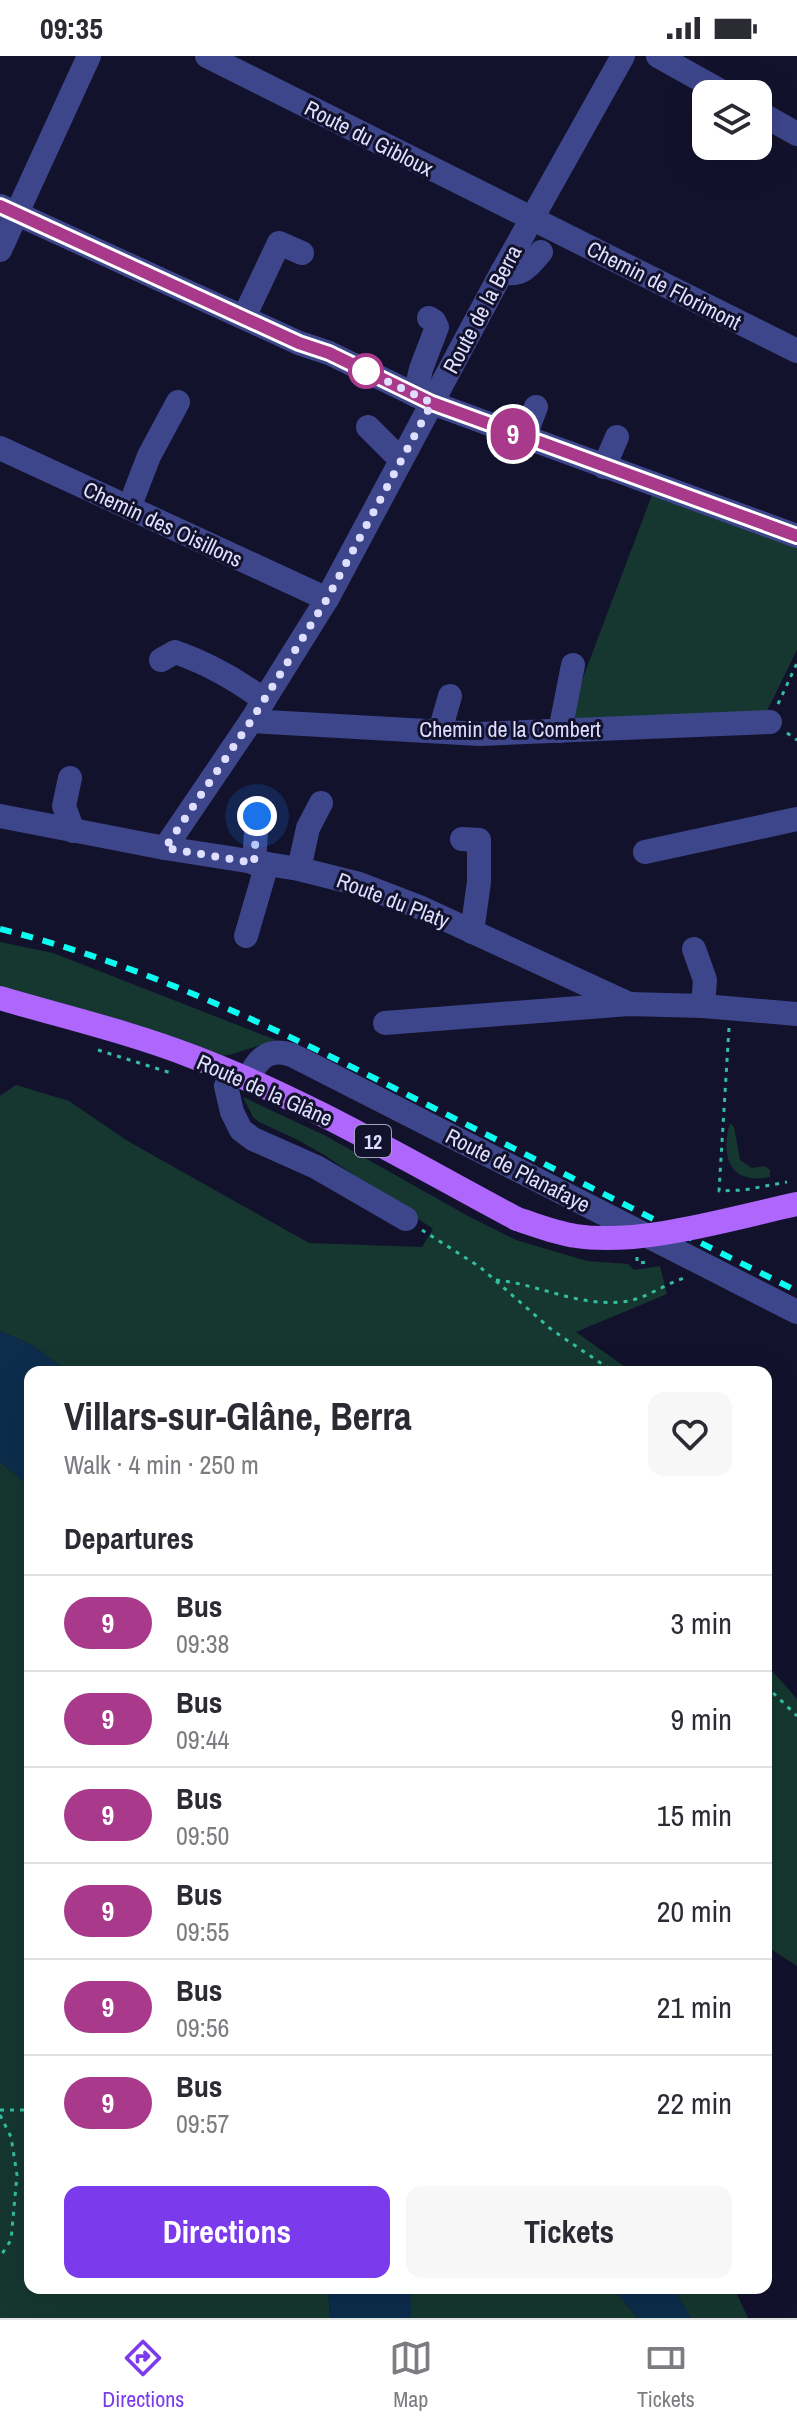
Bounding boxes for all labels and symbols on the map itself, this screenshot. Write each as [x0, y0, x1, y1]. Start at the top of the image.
street label: Route du Gibloux [300, 93, 438, 183]
street label: Chemin de Florimont [582, 233, 746, 337]
street label: Route de la Berra [436, 240, 528, 378]
unlabelled marker [349, 354, 383, 388]
line badge: 9 [487, 408, 539, 460]
street label: Chemin des Oisillons [79, 474, 247, 574]
street label: Chemin de la Combert [419, 714, 601, 744]
your location [237, 796, 277, 836]
street label: Route du Platy [332, 865, 454, 935]
street label: Route de la Glâne [192, 1047, 338, 1133]
street label: Route de Planafaye [441, 1121, 595, 1219]
road number: 12 [355, 1125, 391, 1157]

